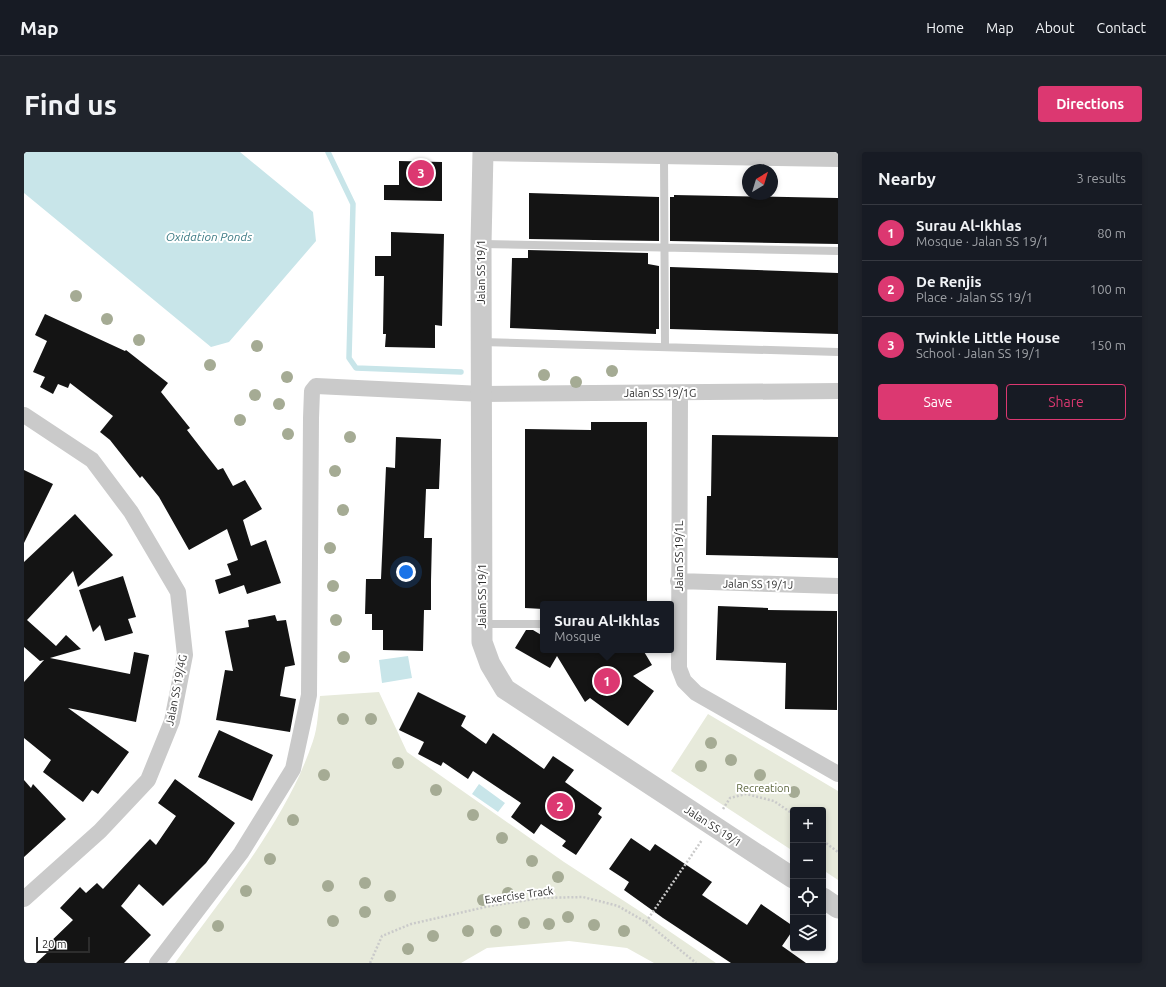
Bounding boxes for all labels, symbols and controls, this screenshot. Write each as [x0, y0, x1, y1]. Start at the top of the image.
text: Map [20, 17, 59, 39]
text: Home [926, 20, 964, 36]
text: Map [986, 20, 1014, 36]
text: About [1036, 20, 1075, 36]
text: Contact [1097, 20, 1146, 36]
button: Directions [1038, 86, 1142, 122]
text: Find us [24, 89, 117, 120]
pin: 3 [408, 158, 434, 188]
north arrow [742, 164, 778, 200]
text: Nearby [878, 169, 936, 188]
text: 3 results [1076, 171, 1126, 185]
text: Surau Al-Ikhlas [916, 217, 1021, 234]
text: 1 [887, 226, 895, 240]
text: 80 m [1097, 226, 1126, 240]
water label: Oxidation Ponds [166, 230, 252, 243]
text: Mosque · Jalan SS 19/1 [916, 234, 1049, 248]
street label: Jalan SS 19/1 [475, 239, 487, 305]
text: De Renjis [916, 273, 982, 290]
text: 2 [887, 282, 895, 296]
text: 100 m [1090, 282, 1126, 296]
text: Place · Jalan SS 19/1 [916, 290, 1033, 304]
text: Twinkle Little House [916, 329, 1060, 346]
text: 3 [887, 338, 895, 352]
text: 150 m [1090, 338, 1126, 352]
text: School · Jalan SS 19/1 [916, 346, 1041, 360]
button: Save [878, 384, 998, 420]
button: Share [1006, 384, 1126, 420]
street label: Jalan SS 19/1G [624, 387, 696, 399]
street label: Jalan SS 19/1L [673, 520, 685, 591]
your location [396, 562, 416, 582]
street label: Jalan SS 19/1 [476, 563, 488, 629]
street label: Jalan SS 19/1J [723, 577, 793, 591]
popup [540, 601, 674, 653]
text: Surau Al-Ikhlas [554, 612, 660, 629]
text: Mosque [554, 629, 601, 643]
street label: Jalan SS 19/4G [163, 653, 189, 727]
pin: 1 [594, 666, 620, 696]
park label: Recreation [736, 782, 790, 794]
pin: 2 [547, 791, 573, 821]
street label: Jalan SS 19/1 [682, 803, 744, 849]
map controls [790, 807, 826, 951]
button: + [790, 807, 826, 843]
button: − [790, 843, 826, 879]
button: locate [790, 879, 826, 915]
street label: Exercise Track [484, 884, 555, 906]
button: layers [790, 915, 826, 951]
scale bar [36, 935, 90, 954]
text: 20 m [42, 938, 66, 950]

